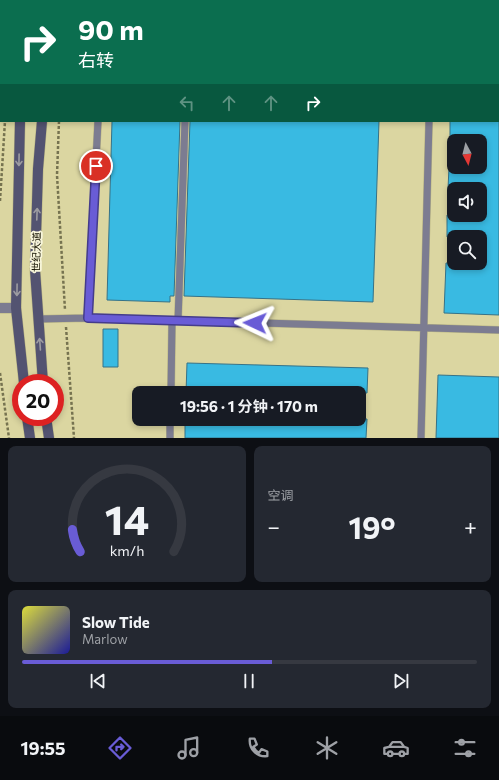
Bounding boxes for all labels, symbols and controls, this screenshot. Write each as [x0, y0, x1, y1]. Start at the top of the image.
text: 90 m [78, 12, 144, 46]
icon: right [12, 16, 64, 68]
text: 右转 [78, 49, 114, 71]
icon: left [176, 92, 198, 114]
icon: ahead [218, 92, 240, 114]
icon: ahead [260, 92, 282, 114]
icon: right [302, 92, 324, 114]
north arrow [447, 134, 487, 174]
map controls [447, 134, 487, 270]
pin [79, 149, 113, 183]
one-way arrow [16, 153, 23, 166]
icon: arrive [85, 155, 107, 177]
button: sound [447, 182, 487, 222]
one-way arrow [33, 208, 41, 221]
button: search [447, 230, 487, 270]
street label: 世纪大道 [30, 232, 42, 272]
one-way arrow [13, 283, 21, 296]
position arrow [234, 302, 276, 344]
one-way arrow [37, 338, 44, 351]
speed limit sign: 20 [12, 374, 64, 426]
text: 19:56 · 1 分钟 · 170 m [180, 397, 318, 415]
text: 空调 [268, 487, 294, 503]
text: 14 [105, 493, 149, 544]
text: 19° [348, 508, 396, 545]
text: − [268, 513, 280, 540]
text: + [464, 513, 477, 540]
text: km/h [109, 541, 144, 559]
text: Slow Tide [82, 613, 150, 631]
text: Marlow [82, 631, 128, 647]
icon: previous [87, 670, 109, 692]
icon: pause [238, 670, 260, 692]
icon: next [390, 670, 412, 692]
icon: directions [106, 734, 134, 762]
icon: music [175, 734, 203, 762]
icon: phone [244, 734, 272, 762]
icon: climate [313, 734, 341, 762]
icon: car [382, 734, 410, 762]
icon: filters [451, 734, 479, 762]
text: 19:55 [20, 737, 65, 759]

